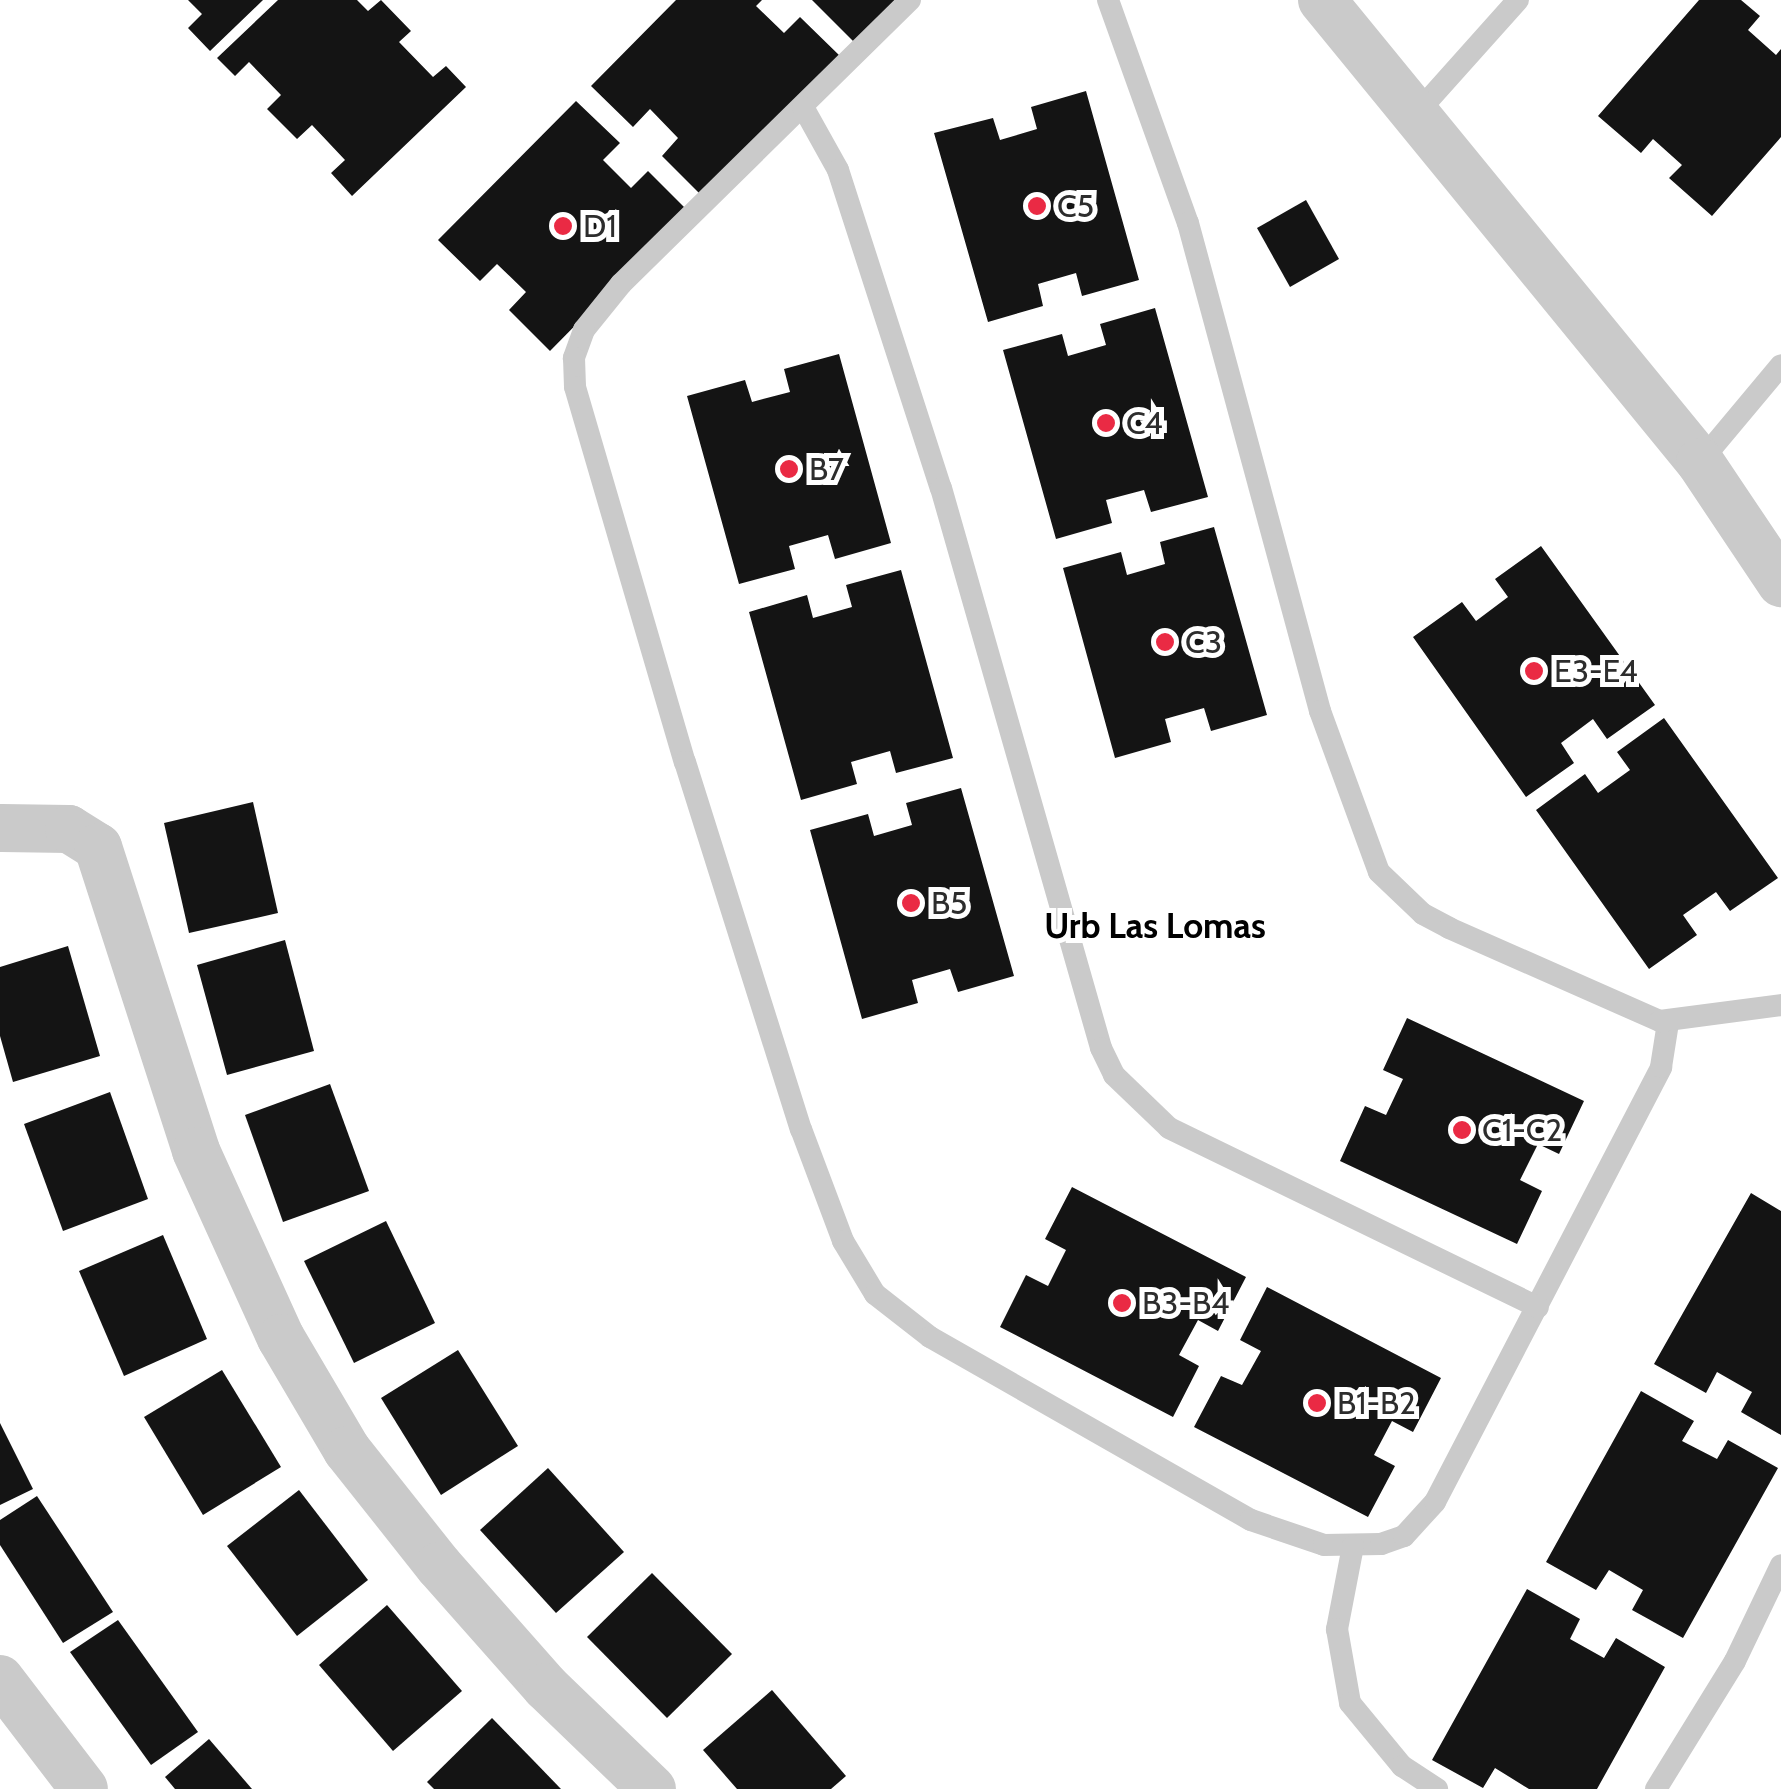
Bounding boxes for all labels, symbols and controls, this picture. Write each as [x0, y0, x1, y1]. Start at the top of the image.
place label: C5 [1057, 187, 1094, 225]
marker: C5 [1026, 195, 1048, 217]
place label: D1 [583, 207, 617, 245]
marker: D1 [552, 215, 574, 237]
place label: C4 [1126, 404, 1163, 442]
marker: C4 [1095, 412, 1117, 434]
place label: B7 [809, 450, 844, 488]
marker: B7 [778, 458, 800, 480]
place label: C3 [1185, 623, 1222, 661]
marker: C3 [1154, 631, 1176, 653]
place label: E3-E4 [1554, 652, 1638, 690]
marker: E3-E4 [1523, 660, 1545, 682]
place label: B5 [931, 884, 967, 922]
marker: B5 [900, 892, 922, 914]
district label: Urb Las Lomas [1044, 905, 1266, 947]
place label: C1-C2 [1482, 1111, 1562, 1149]
marker: C1-C2 [1451, 1119, 1473, 1141]
place label: B3-B4 [1142, 1284, 1230, 1322]
marker: B3-B4 [1111, 1292, 1133, 1314]
place label: B1-B2 [1337, 1384, 1416, 1422]
marker: B1-B2 [1306, 1392, 1328, 1414]

